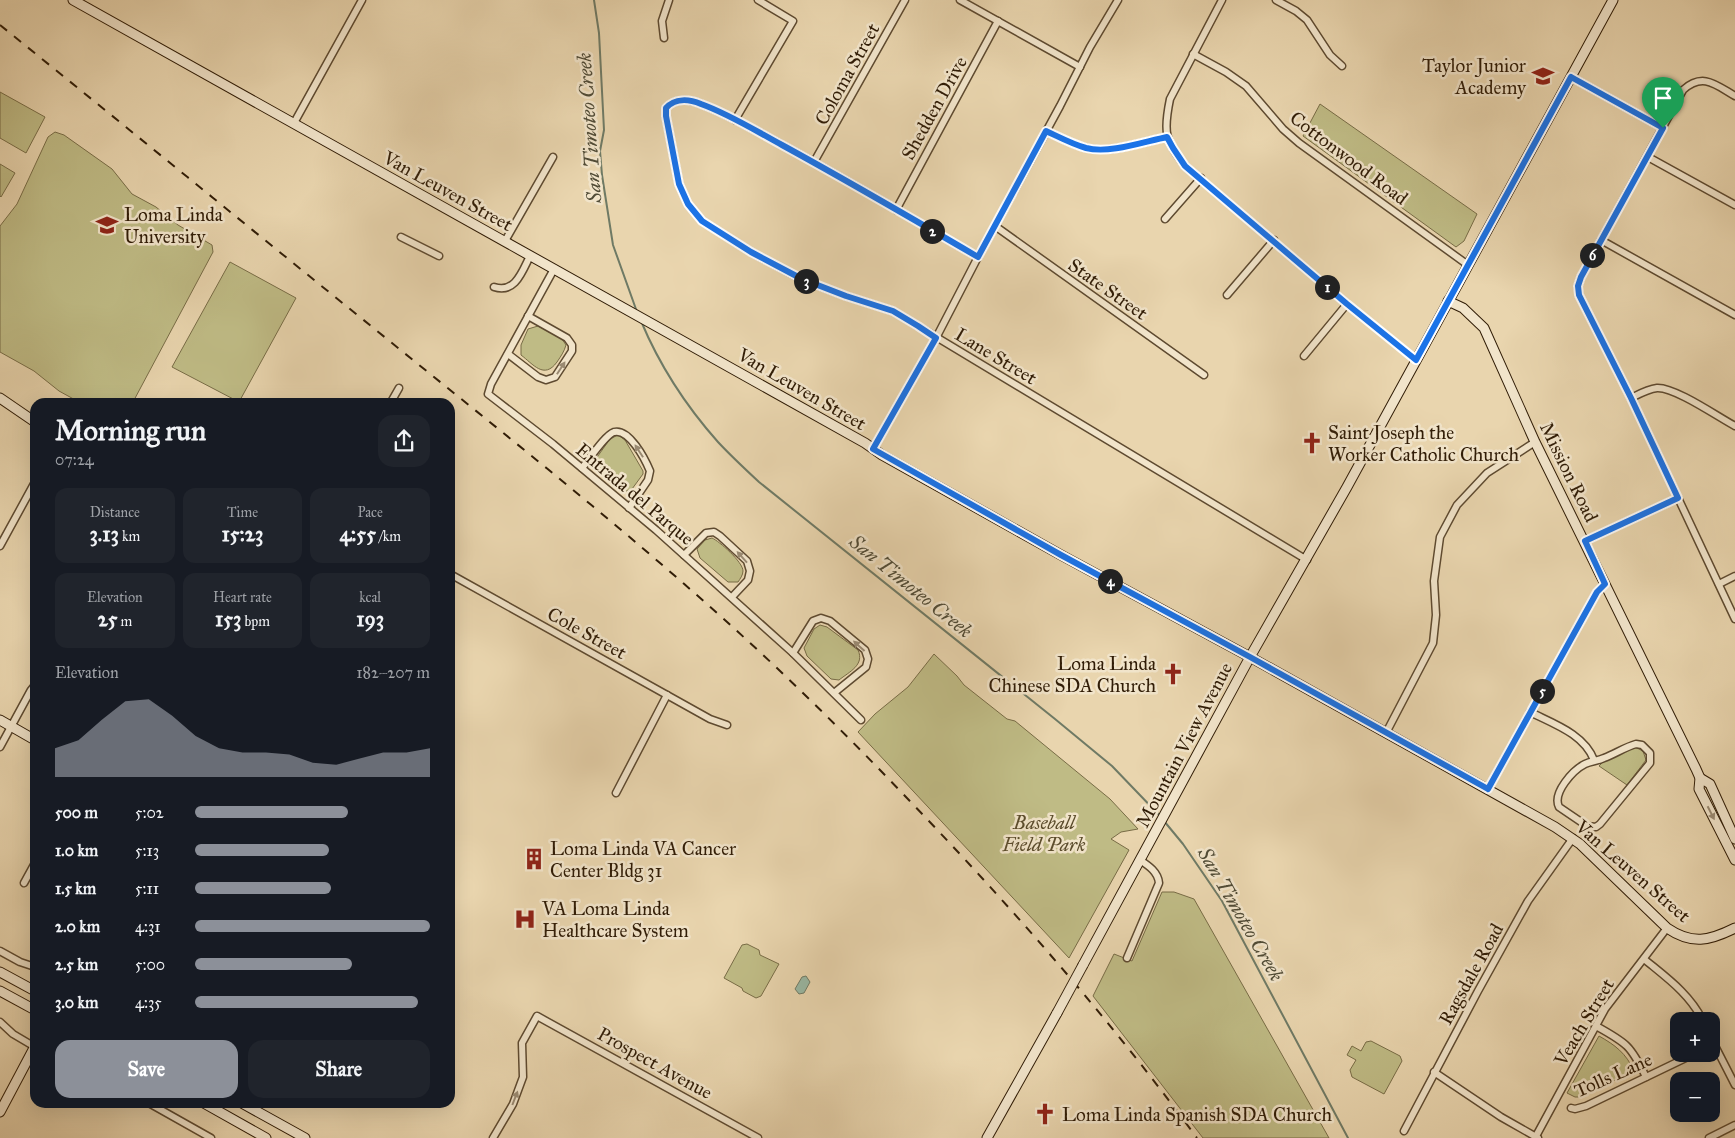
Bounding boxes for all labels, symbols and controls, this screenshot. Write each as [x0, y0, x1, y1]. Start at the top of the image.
street label: Coloma Street [810, 19, 884, 129]
water label: San Timoteo Creek [572, 52, 606, 205]
street label: Shedden Drive [896, 52, 972, 164]
place label: Taylor Junior Academy [1422, 54, 1527, 99]
school or university icon: Taylor Junior Academy [1530, 63, 1556, 89]
pin [1642, 77, 1684, 128]
icon: arrive [1649, 84, 1677, 112]
street label: Cottonwood Road [1285, 106, 1413, 210]
street label: Van Leuven Street [378, 145, 517, 236]
place label: Loma Linda University [124, 203, 224, 248]
school or university icon: Loma Linda University [94, 212, 120, 238]
pin: 2 [920, 218, 944, 244]
text: 2 [929, 223, 936, 240]
pin: 6 [1580, 242, 1604, 268]
text: 6 [1589, 247, 1596, 264]
street label: State Street [1064, 253, 1152, 325]
pin: 3 [794, 268, 818, 294]
text: 3 [804, 273, 809, 290]
pin: 1 [1314, 274, 1340, 300]
text: 1 [1325, 279, 1330, 296]
street label: Lane Street [951, 323, 1041, 390]
street label: Van Leuven Street [733, 342, 871, 435]
one-way arrow [556, 361, 565, 375]
text: Morning run [55, 413, 206, 448]
button: share [378, 415, 430, 467]
street label: Mission Road [1535, 418, 1603, 526]
place label: Saint Joseph the Worker Catholic Church [1328, 421, 1519, 466]
church icon: Saint Joseph the Worker Catholic Church [1299, 430, 1325, 456]
street label: Entrada del Parque [571, 438, 699, 551]
one-way arrow [634, 444, 644, 458]
text: 07:24 [55, 450, 94, 469]
text: Distance [90, 504, 140, 521]
text: Time [227, 504, 258, 521]
text: Pace [357, 504, 383, 521]
text: 3.13 [89, 521, 119, 547]
text: 15:23 [222, 521, 263, 547]
text: 4:55 [339, 521, 376, 547]
text: km [119, 528, 140, 545]
text: /km [376, 528, 401, 545]
water label: San Timoteo Creek [844, 529, 977, 643]
one-way arrow [736, 552, 748, 564]
pin: 4 [1098, 568, 1122, 594]
text: 4 [1107, 573, 1114, 590]
text: Elevation [87, 589, 143, 606]
text: Heart rate [213, 589, 272, 606]
text: kcal [359, 589, 381, 606]
street label: Cole Street [543, 602, 631, 664]
text: 25 [97, 606, 117, 632]
text: 153 [215, 606, 241, 632]
text: 193 [356, 606, 384, 632]
text: m [117, 613, 132, 630]
text: bpm [241, 613, 270, 630]
one-way arrow [853, 640, 865, 652]
place label: Loma Linda Chinese SDA Church [989, 652, 1157, 697]
street label: Mountain View Avenue [1131, 658, 1237, 831]
church icon: Loma Linda Chinese SDA Church [1160, 661, 1186, 687]
text: Elevation [55, 663, 119, 682]
text: 182–207 m [356, 663, 430, 682]
pin: 5 [1530, 678, 1554, 704]
text: 5 [1539, 683, 1546, 700]
text: 500 m [55, 803, 98, 822]
text: 5:02 [135, 803, 164, 822]
one-way arrow [1707, 806, 1715, 821]
park label: Baseball Field Park [1002, 811, 1086, 856]
street label: Van Leuven Street [1570, 814, 1695, 927]
place label: Loma Linda VA Cancer Center Bldg 31 [550, 837, 737, 883]
text: 1.0 km [55, 841, 98, 860]
text: 5:13 [135, 841, 159, 860]
water label: San Timoteo Creek [1192, 842, 1289, 985]
building icon: Loma Linda VA Cancer Center Bldg 31 [521, 846, 547, 872]
text: 1.5 km [55, 879, 96, 898]
text: 5:11 [135, 879, 159, 898]
place label: VA Loma Linda Healthcare System [541, 897, 689, 942]
hospital icon: VA Loma Linda Healthcare System [512, 906, 538, 932]
text: 2.0 km [55, 917, 100, 936]
text: 4:31 [135, 917, 161, 936]
street label: Ragsdale Road [1434, 919, 1509, 1029]
text: 2.5 km [55, 955, 98, 974]
text: 5:00 [135, 955, 165, 974]
street label: Veach Street [1548, 974, 1619, 1071]
text: 3.0 km [55, 993, 98, 1012]
text: 4:35 [135, 993, 162, 1012]
map controls [1670, 1012, 1720, 1122]
button: + [1670, 1012, 1720, 1062]
street label: Prospect Avenue [594, 1022, 717, 1104]
button: Save [55, 1040, 238, 1098]
button: Share [248, 1040, 430, 1098]
street label: Tolls Lane [1571, 1048, 1655, 1102]
button: − [1670, 1072, 1720, 1122]
one-way arrow [511, 1090, 519, 1105]
church icon: Loma Linda Spanish SDA Church [1032, 1101, 1058, 1127]
place label: Loma Linda Spanish SDA Church [1062, 1103, 1333, 1126]

